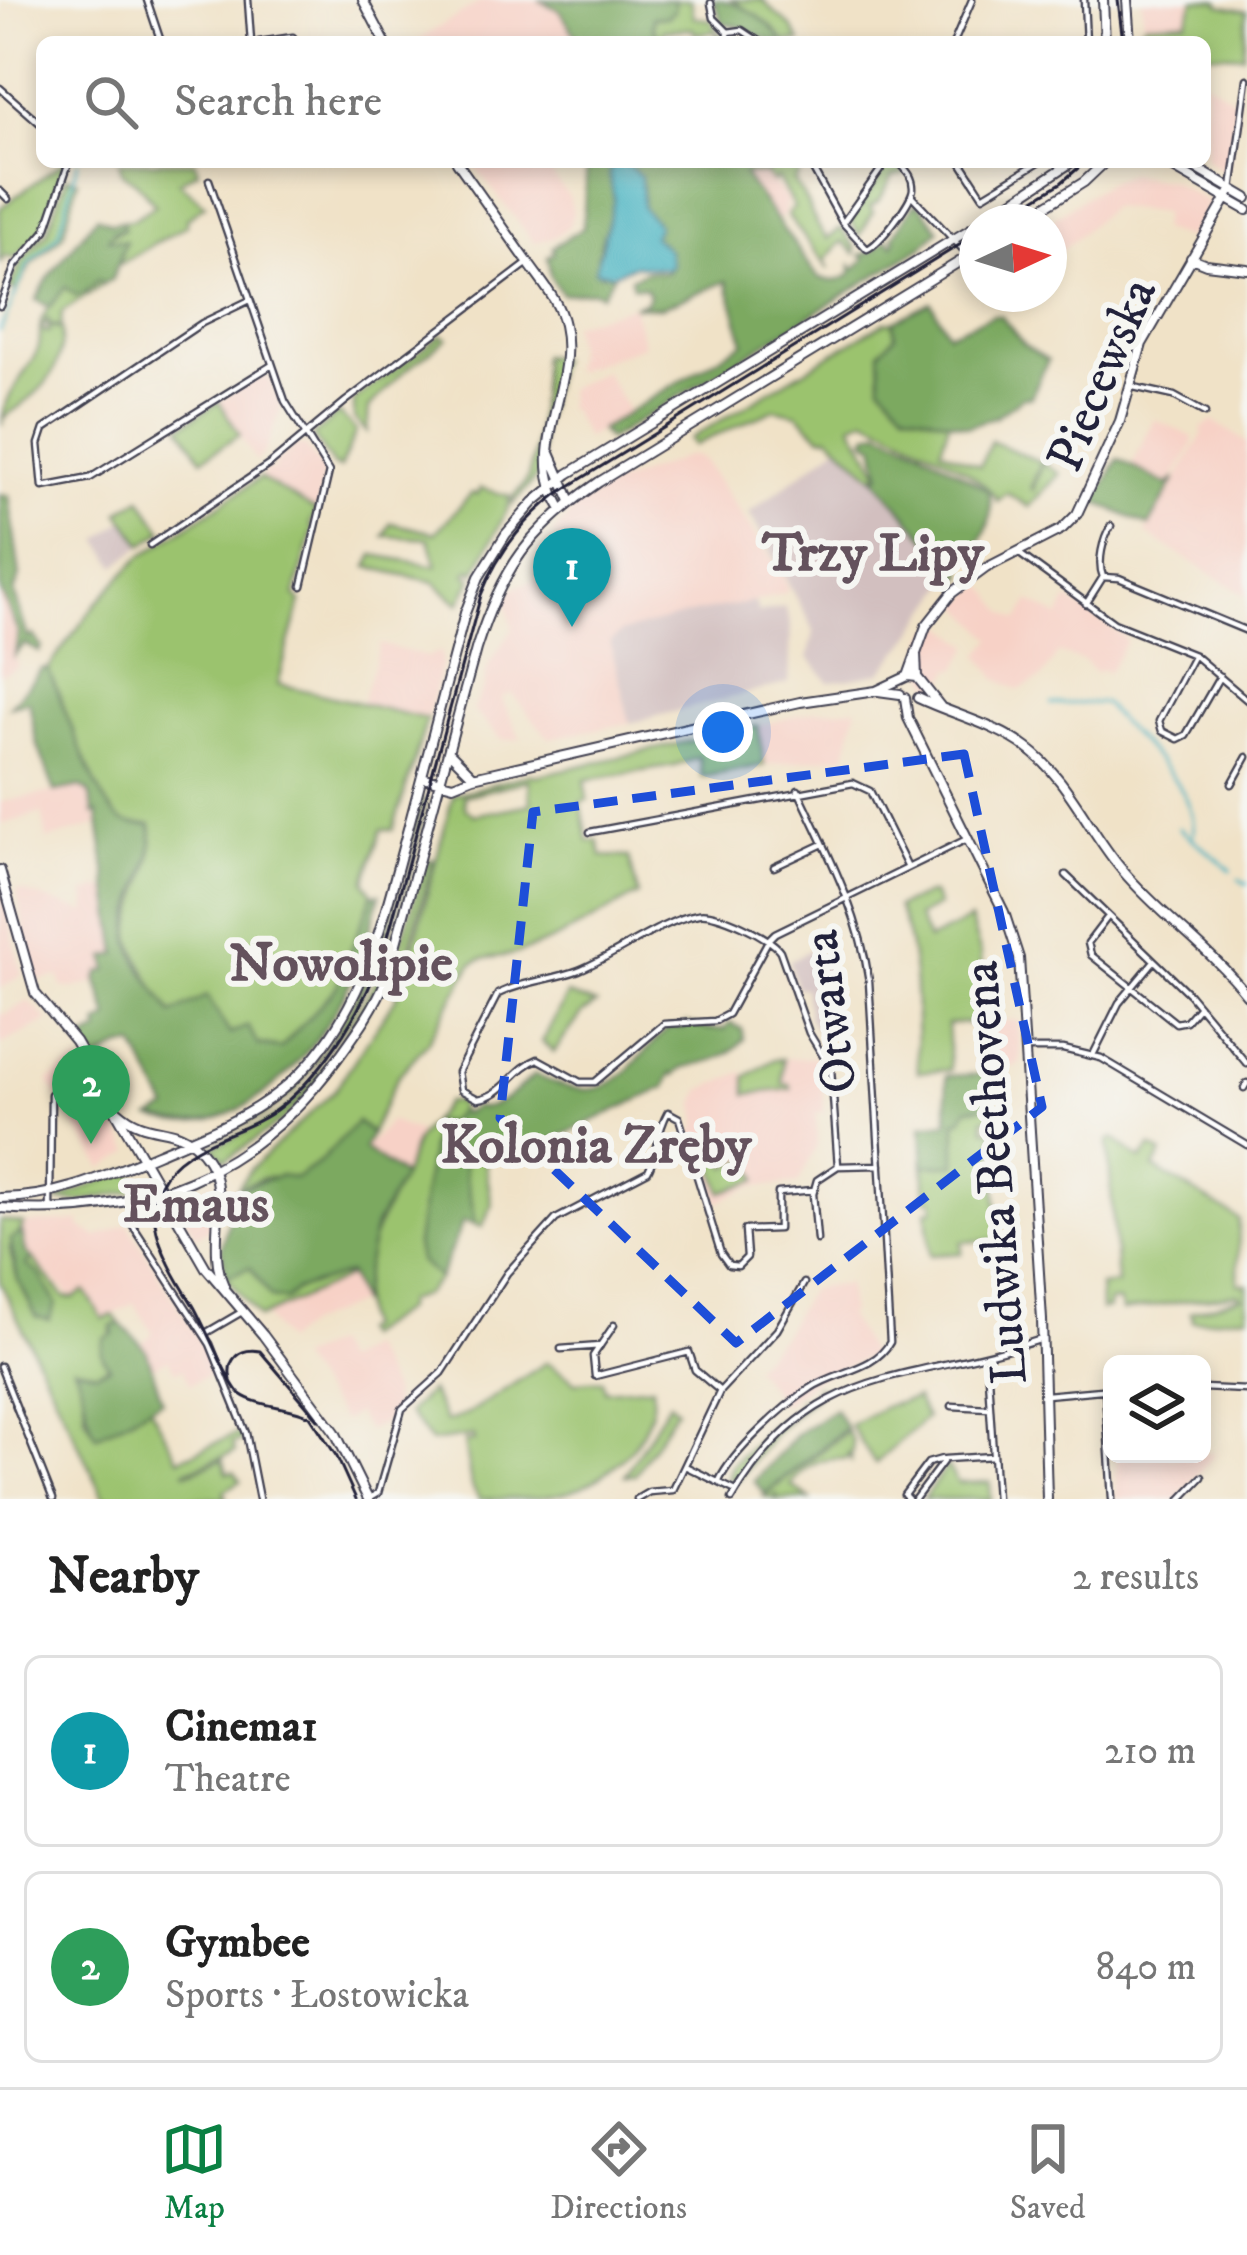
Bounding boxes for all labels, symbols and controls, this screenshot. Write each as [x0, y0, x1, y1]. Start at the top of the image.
search box [36, 36, 1211, 168]
icon: search [78, 69, 144, 135]
text: Search here [174, 74, 382, 130]
north arrow [959, 204, 1067, 312]
street label: Piecewska [1034, 269, 1172, 481]
district label: Trzy Lipy [761, 521, 985, 588]
pin: 1 [533, 528, 611, 627]
your location [693, 702, 753, 762]
street label: Otwarta [789, 926, 873, 1097]
district label: Nowolipie [229, 931, 453, 998]
street label: Ludwika Beethovena [949, 959, 1043, 1387]
pin: 2 [52, 1045, 130, 1144]
district label: Kolonia Zręby [441, 1113, 753, 1180]
district label: Emaus [123, 1172, 269, 1239]
map controls [1103, 1355, 1211, 1463]
button: layers [1103, 1355, 1211, 1463]
text: Nearby [48, 1545, 199, 1609]
text: 2 results [1072, 1553, 1199, 1602]
text: Cinema1 [165, 1699, 318, 1755]
text: 1 [83, 1727, 97, 1776]
text: 210 m [1104, 1727, 1196, 1776]
text: Theatre [165, 1755, 291, 1804]
text: Gymbee [165, 1915, 310, 1971]
text: 2 [80, 1943, 100, 1992]
text: 840 m [1095, 1943, 1196, 1992]
text: Sports · Łostowicka [165, 1971, 469, 2020]
tab: Map [161, 2116, 227, 2229]
tab: Directions [550, 2116, 687, 2229]
tab: Saved [1010, 2116, 1086, 2229]

